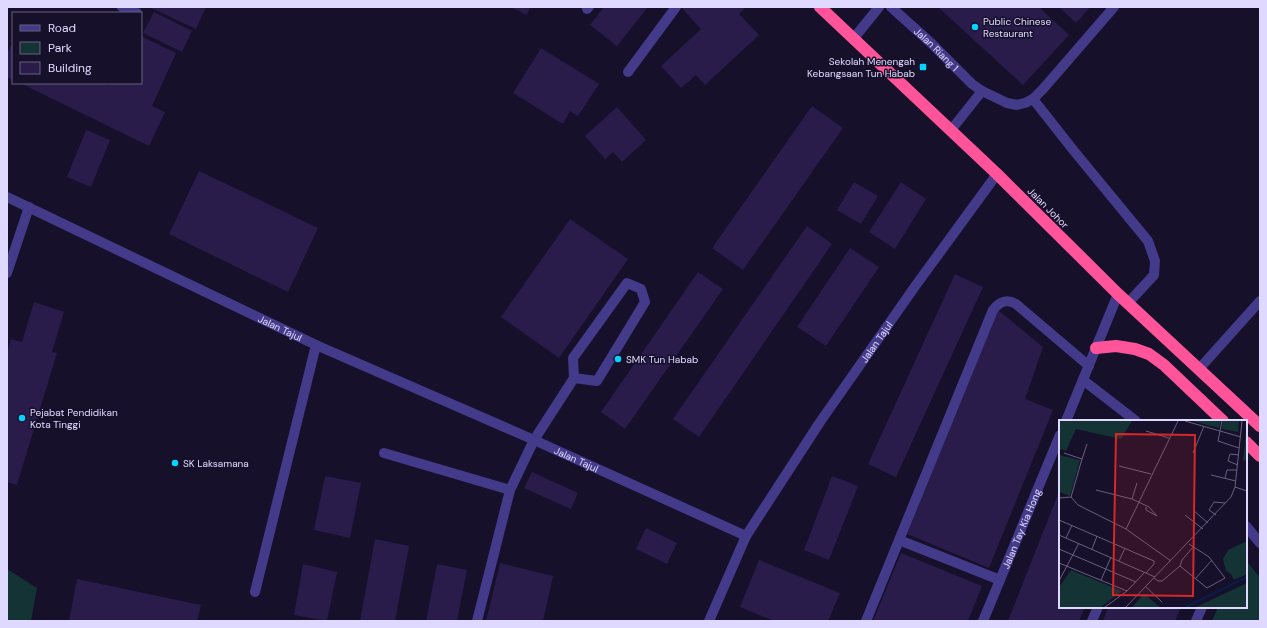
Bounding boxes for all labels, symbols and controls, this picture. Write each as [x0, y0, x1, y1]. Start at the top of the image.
legend [12, 12, 142, 84]
place label: Public Chinese Restaurant [983, 15, 1052, 40]
text: Road [48, 20, 76, 36]
marker: Public Chinese Restaurant [970, 22, 980, 32]
street label: Jalan Riang 1 [911, 24, 962, 74]
text: Park [48, 40, 72, 56]
place label: Sekolah Menengah Kebangsaan Tun Habab [807, 55, 915, 80]
text: Building [48, 60, 92, 76]
marker: Sekolah Menengah Kebangsaan Tun Habab [918, 62, 928, 72]
street label: Jalan Johor [1025, 185, 1071, 231]
street label: Jalan Tajul [256, 312, 304, 344]
street label: Jalan Tajul [857, 319, 895, 365]
place label: SMK Tun Habab [626, 353, 698, 366]
marker: SMK Tun Habab [613, 354, 623, 364]
place label: Pejabat Pendidikan Kota Tinggi [30, 406, 118, 431]
marker: Pejabat Pendidikan Kota Tinggi [17, 413, 27, 423]
inset map [1059, 420, 1247, 608]
street label: Jalan Tajul [552, 444, 601, 475]
place label: SK Laksamana [183, 457, 249, 470]
marker: SK Laksamana [170, 458, 180, 468]
street label: Jalan Tay Kia Hong [999, 486, 1044, 571]

